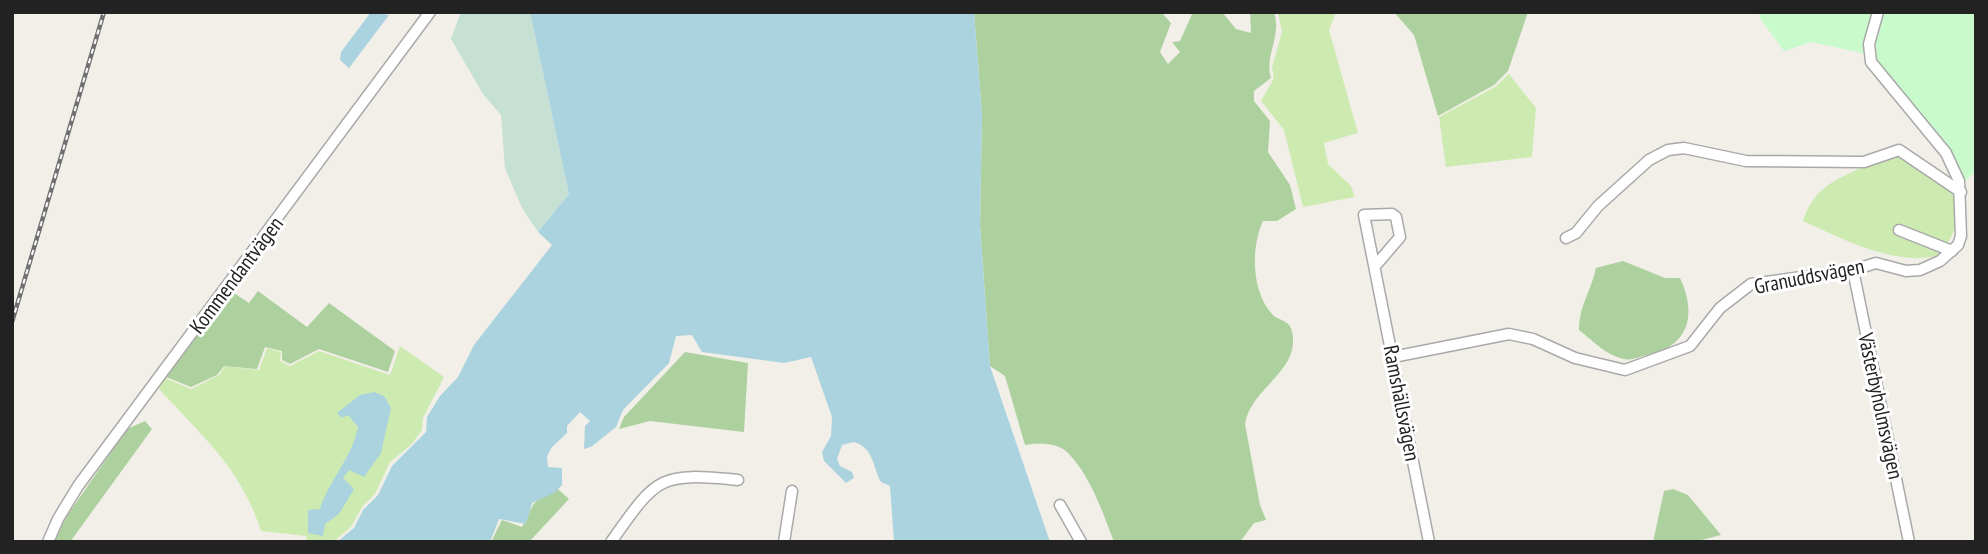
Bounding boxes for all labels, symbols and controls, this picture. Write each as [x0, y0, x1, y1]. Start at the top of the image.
street label: Kommendantvägen [183, 211, 289, 339]
street label: Granuddsvägen [1752, 252, 1866, 300]
street label: Västerbyholmsvägen [1852, 329, 1910, 482]
street label: Ramshällsvägen [1378, 343, 1426, 463]

